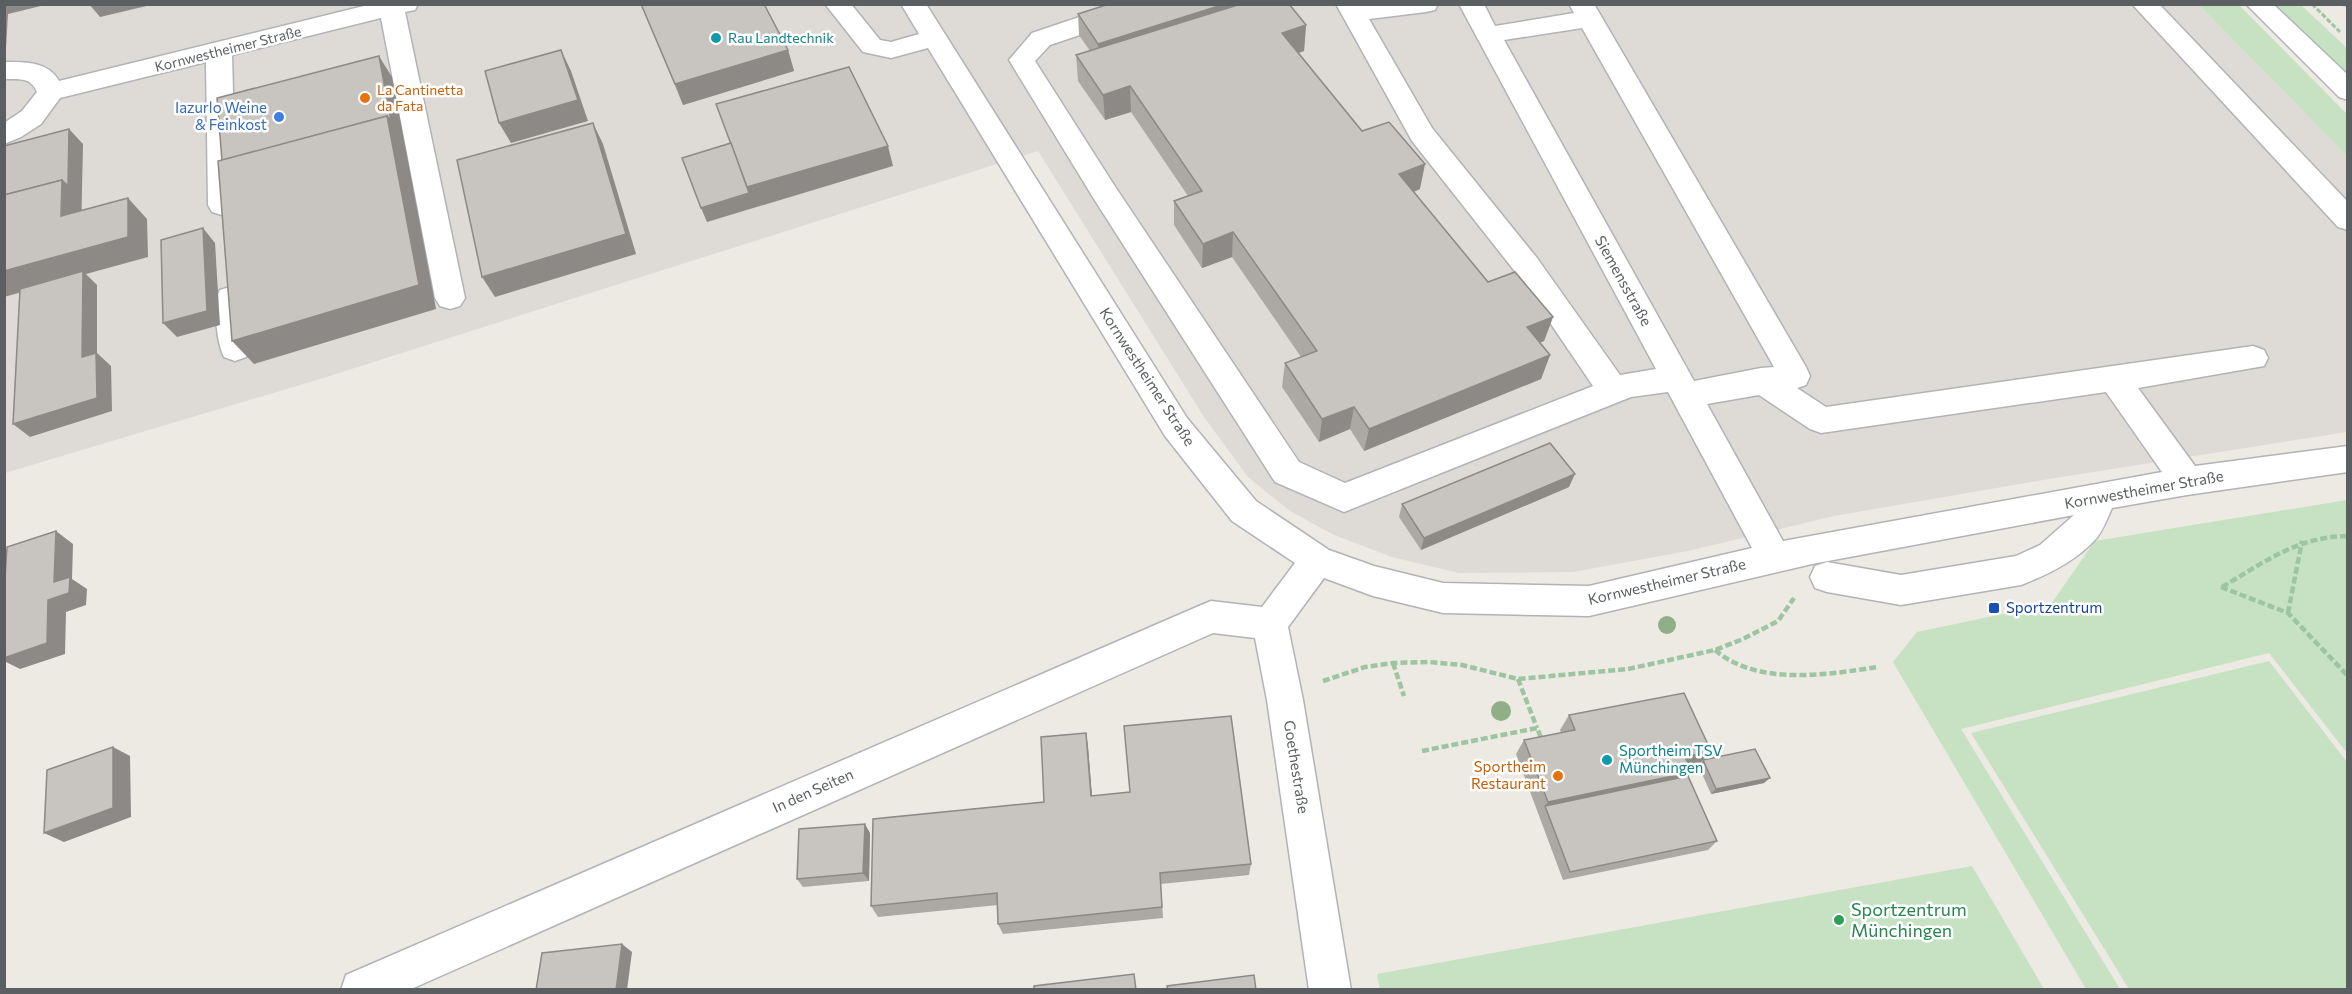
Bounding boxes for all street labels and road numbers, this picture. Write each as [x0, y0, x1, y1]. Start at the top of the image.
street label: Kornwestheimer Straße [153, 22, 303, 75]
street label: Siemensstraße [1592, 232, 1656, 329]
street label: Kornwestheimer Straße [1096, 304, 1199, 449]
street label: Kornwestheimer Straße [2063, 466, 2225, 512]
street label: Kornwestheimer Straße [1586, 554, 1747, 608]
street label: Goethestraße [1281, 719, 1313, 815]
street label: In den Seiten [769, 764, 856, 816]

